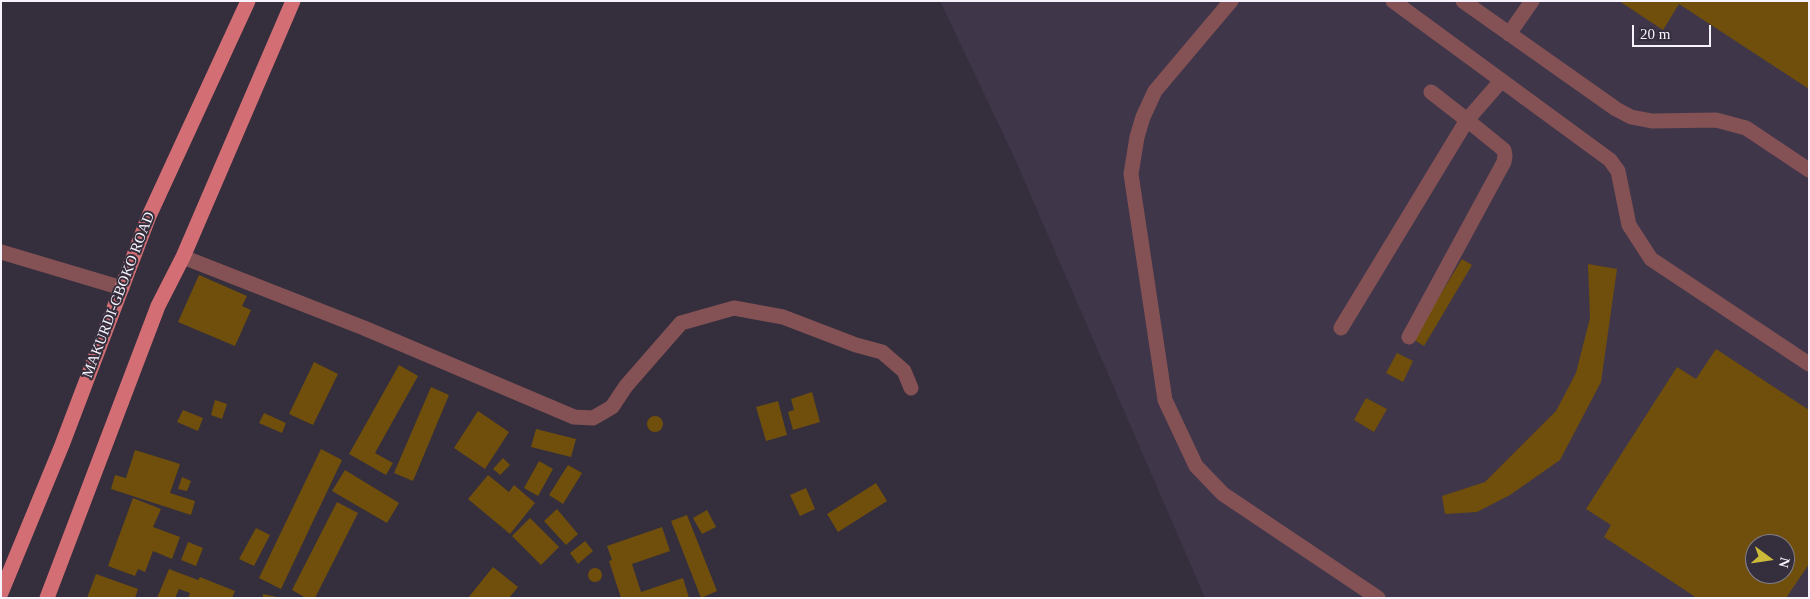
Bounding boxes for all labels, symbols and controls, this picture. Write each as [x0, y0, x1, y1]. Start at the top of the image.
scale bar [1635, 15, 1714, 47]
text: 20 m [1640, 26, 1670, 42]
street label: MAKURDI-GBOKO ROAD [79, 210, 159, 380]
north arrow [1745, 534, 1795, 584]
text: N [1776, 556, 1793, 569]

